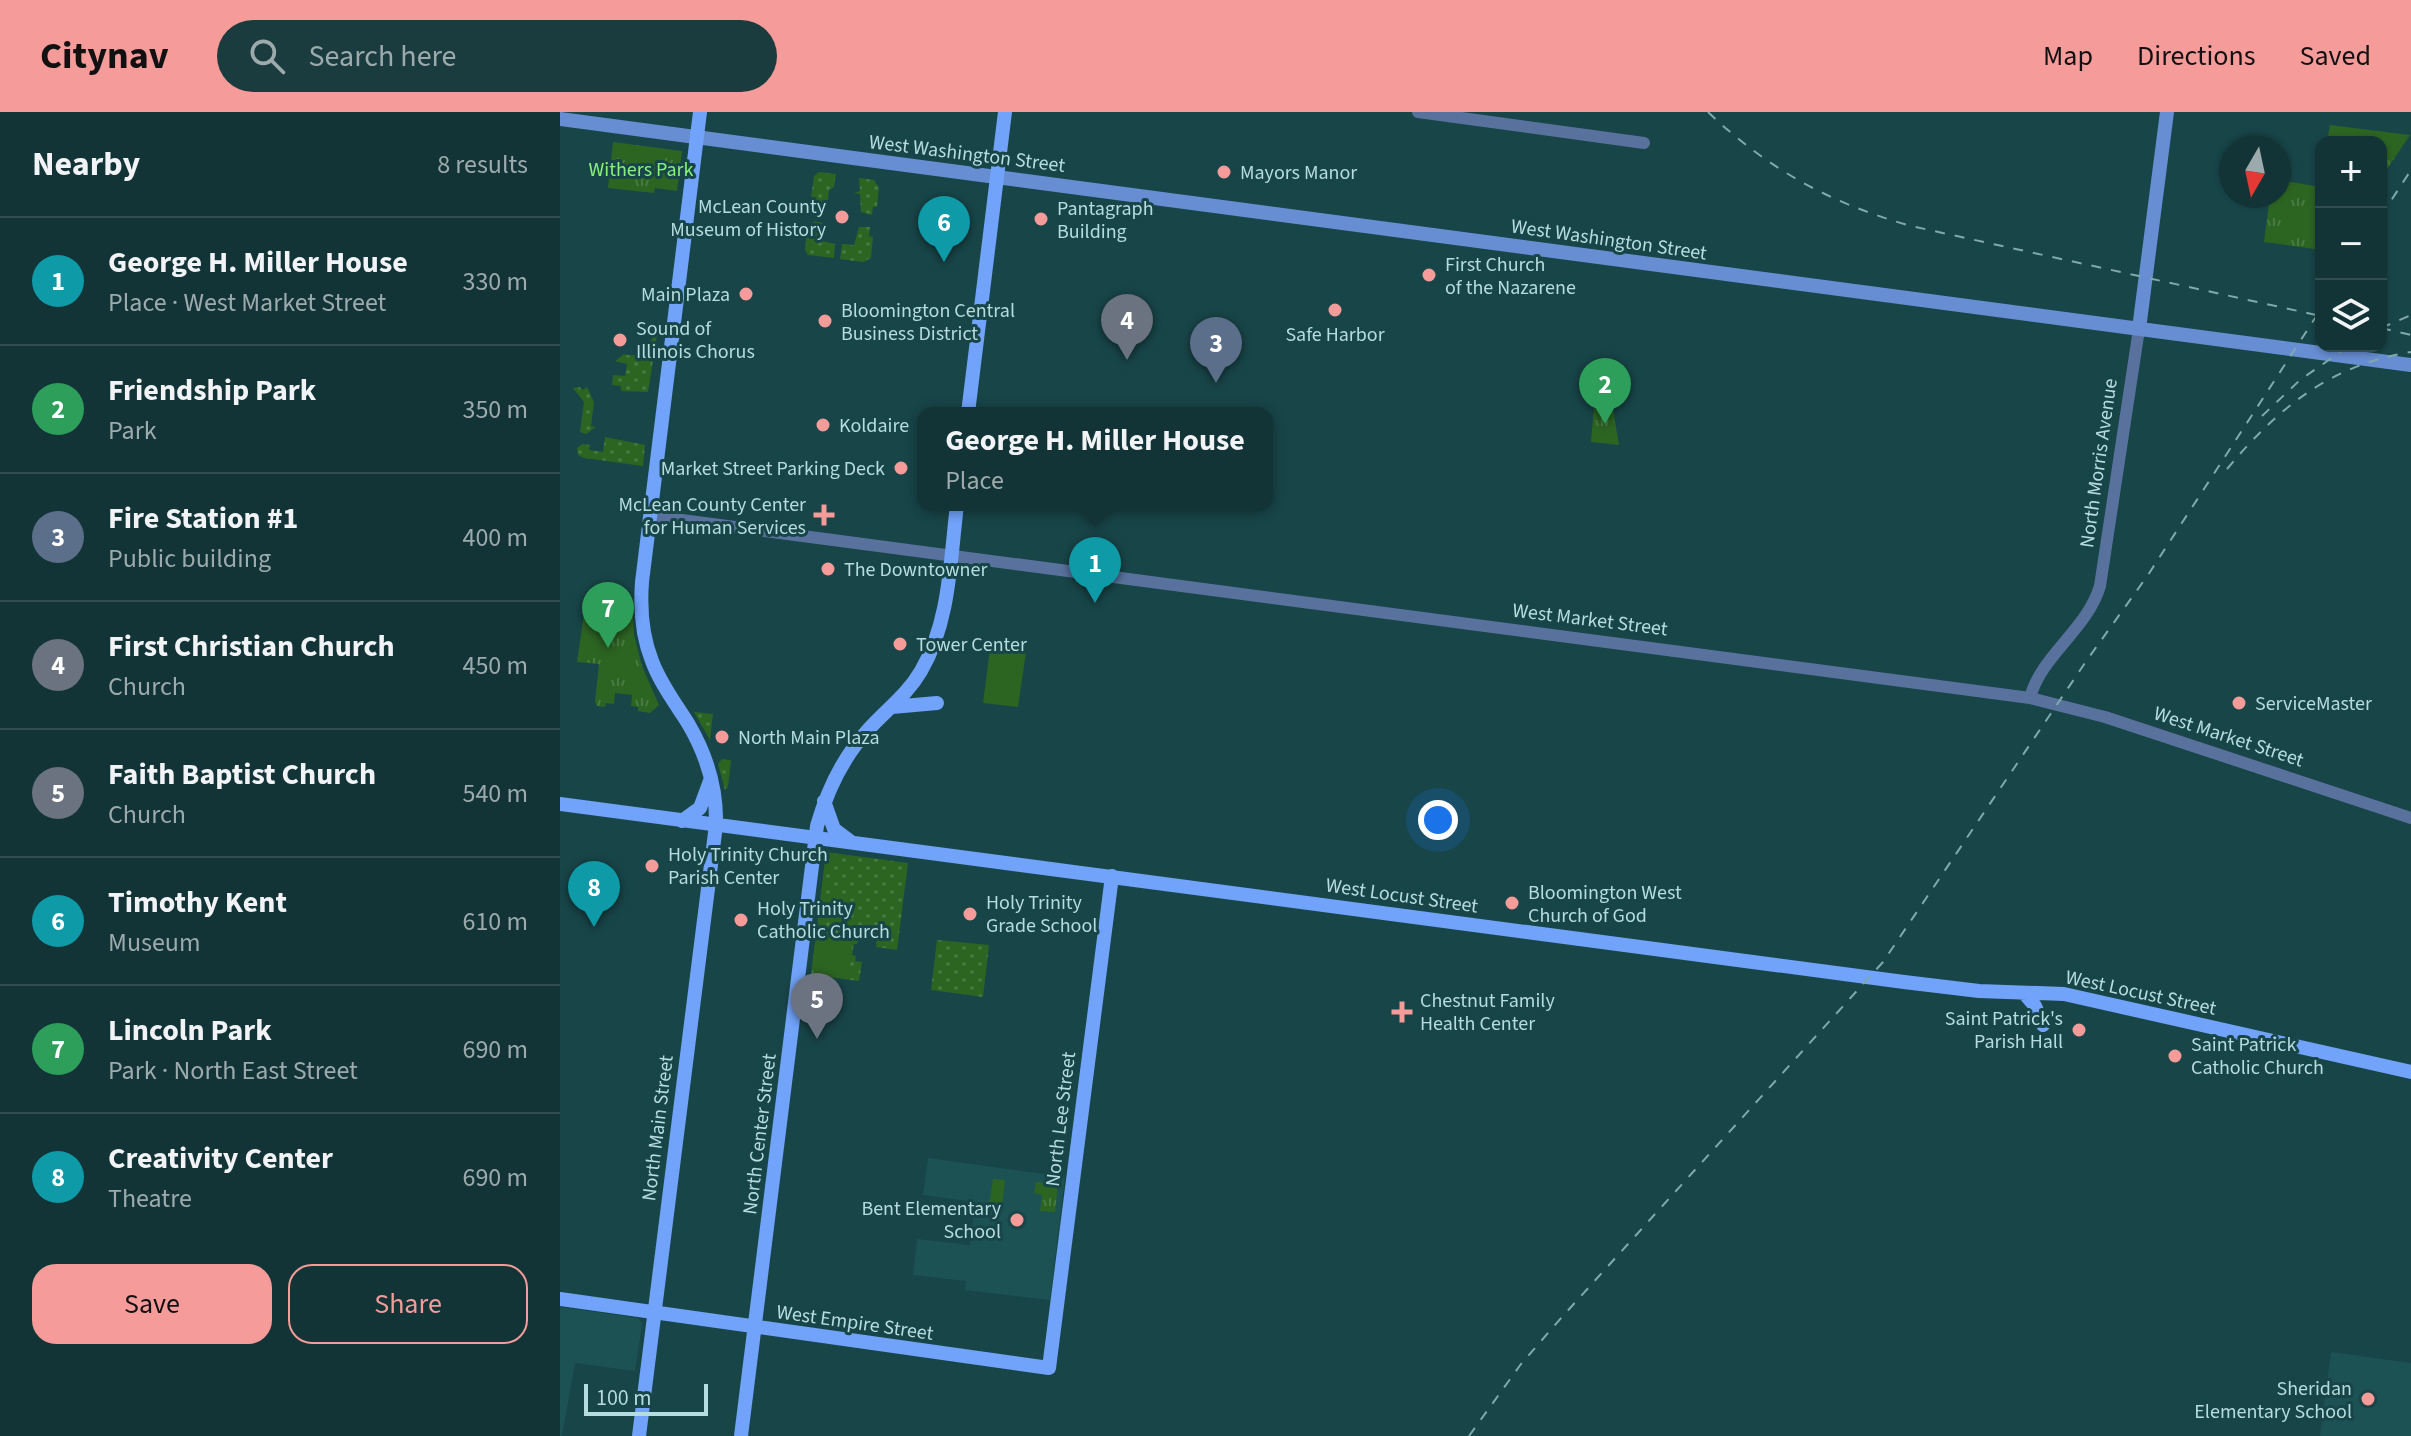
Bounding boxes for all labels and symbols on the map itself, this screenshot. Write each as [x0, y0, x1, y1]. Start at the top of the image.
street label: West Washington Street [867, 128, 1067, 180]
north arrow [2219, 136, 2291, 208]
park label: Withers Park [589, 156, 694, 184]
place label: Mayors Manor [1240, 159, 1357, 187]
marker: Mayors Manor [1215, 163, 1233, 181]
place label: McLean County Museum of History [670, 193, 827, 244]
place label: Pantagraph Building [1057, 195, 1154, 246]
pin: 6 [918, 196, 970, 262]
marker: McLean County Museum of History [833, 208, 851, 226]
marker: Pantagraph Building [1032, 210, 1050, 228]
street label: West Washington Street [1509, 212, 1709, 268]
place label: First Church of the Nazarene [1445, 251, 1576, 302]
marker: First Church of the Nazarene [1420, 266, 1438, 284]
place label: Main Plaza [641, 281, 730, 309]
marker: Main Plaza [737, 285, 755, 303]
pin: 4 [1101, 294, 1153, 360]
place label: Bloomington Central Business District [841, 297, 1015, 348]
marker: Safe Harbor [1326, 301, 1344, 319]
marker: Bloomington Central Business District [816, 312, 834, 330]
place label: Sound of Illinois Chorus [636, 315, 755, 366]
pin: 3 [1190, 317, 1242, 383]
place label: Safe Harbor [1285, 321, 1385, 349]
marker: Sound of Illinois Chorus [611, 331, 629, 349]
pin: 2 [1579, 358, 1631, 424]
street label: North Morris Avenue [2073, 377, 2125, 550]
place label: Koldaire [839, 412, 909, 440]
marker: Koldaire [814, 416, 832, 434]
place label: Market Street Parking Deck [661, 455, 885, 483]
marker: Market Street Parking Deck [892, 459, 910, 477]
place label: McLean County Center for Human Services [618, 491, 806, 542]
marker: McLean County Center for Human Services [813, 504, 835, 526]
pin: 1 [1069, 537, 1121, 603]
place label: The Downtowner [844, 556, 987, 584]
marker: The Downtowner [819, 560, 837, 578]
pin: 7 [582, 582, 634, 648]
street label: West Market Street [1511, 597, 1669, 643]
place label: Tower Center [916, 631, 1027, 659]
marker: Tower Center [891, 635, 909, 653]
place label: ServiceMaster [2255, 690, 2372, 718]
marker: ServiceMaster [2230, 694, 2248, 712]
street label: West Market Street [2150, 700, 2307, 774]
place label: North Main Plaza [738, 724, 879, 752]
marker: North Main Plaza [713, 728, 731, 746]
your location [1418, 800, 1458, 840]
place label: Holy Trinity Church Parish Center [668, 841, 828, 892]
marker: Holy Trinity Church Parish Center [643, 857, 661, 875]
pin: 8 [568, 861, 620, 927]
street label: West Locust Street [1324, 871, 1480, 921]
place label: Bloomington West Church of God [1528, 879, 1682, 930]
place label: Holy Trinity Grade School [986, 889, 1097, 940]
marker: Bloomington West Church of God [1503, 894, 1521, 912]
place label: Holy Trinity Catholic Church [757, 895, 890, 946]
marker: Holy Trinity Grade School [961, 905, 979, 923]
marker: Holy Trinity Catholic Church [732, 911, 750, 929]
street label: West Locust Street [2063, 963, 2219, 1023]
pin: 5 [791, 973, 843, 1039]
place label: Chestnut Family Health Center [1420, 987, 1555, 1038]
marker: Chestnut Family Health Center [1391, 1001, 1413, 1023]
place label: Saint Patrick's Parish Hall [1945, 1005, 2063, 1056]
marker: Saint Patrick's Parish Hall [2070, 1021, 2088, 1039]
place label: Saint Patrick Catholic Church [2191, 1031, 2324, 1082]
marker: Saint Patrick Catholic Church [2166, 1047, 2184, 1065]
street label: North Lee Street [1039, 1050, 1083, 1188]
street label: North Center Street [736, 1052, 784, 1216]
street label: North Main Street [635, 1053, 681, 1203]
place label: Bent Elementary School [861, 1195, 1002, 1246]
marker: Bent Elementary School [1008, 1211, 1026, 1229]
street label: West Empire Street [775, 1298, 935, 1348]
place label: Sheridan Elementary School [2194, 1375, 2352, 1426]
scale bar [584, 1380, 708, 1416]
marker: Sheridan Elementary School [2359, 1390, 2377, 1408]

